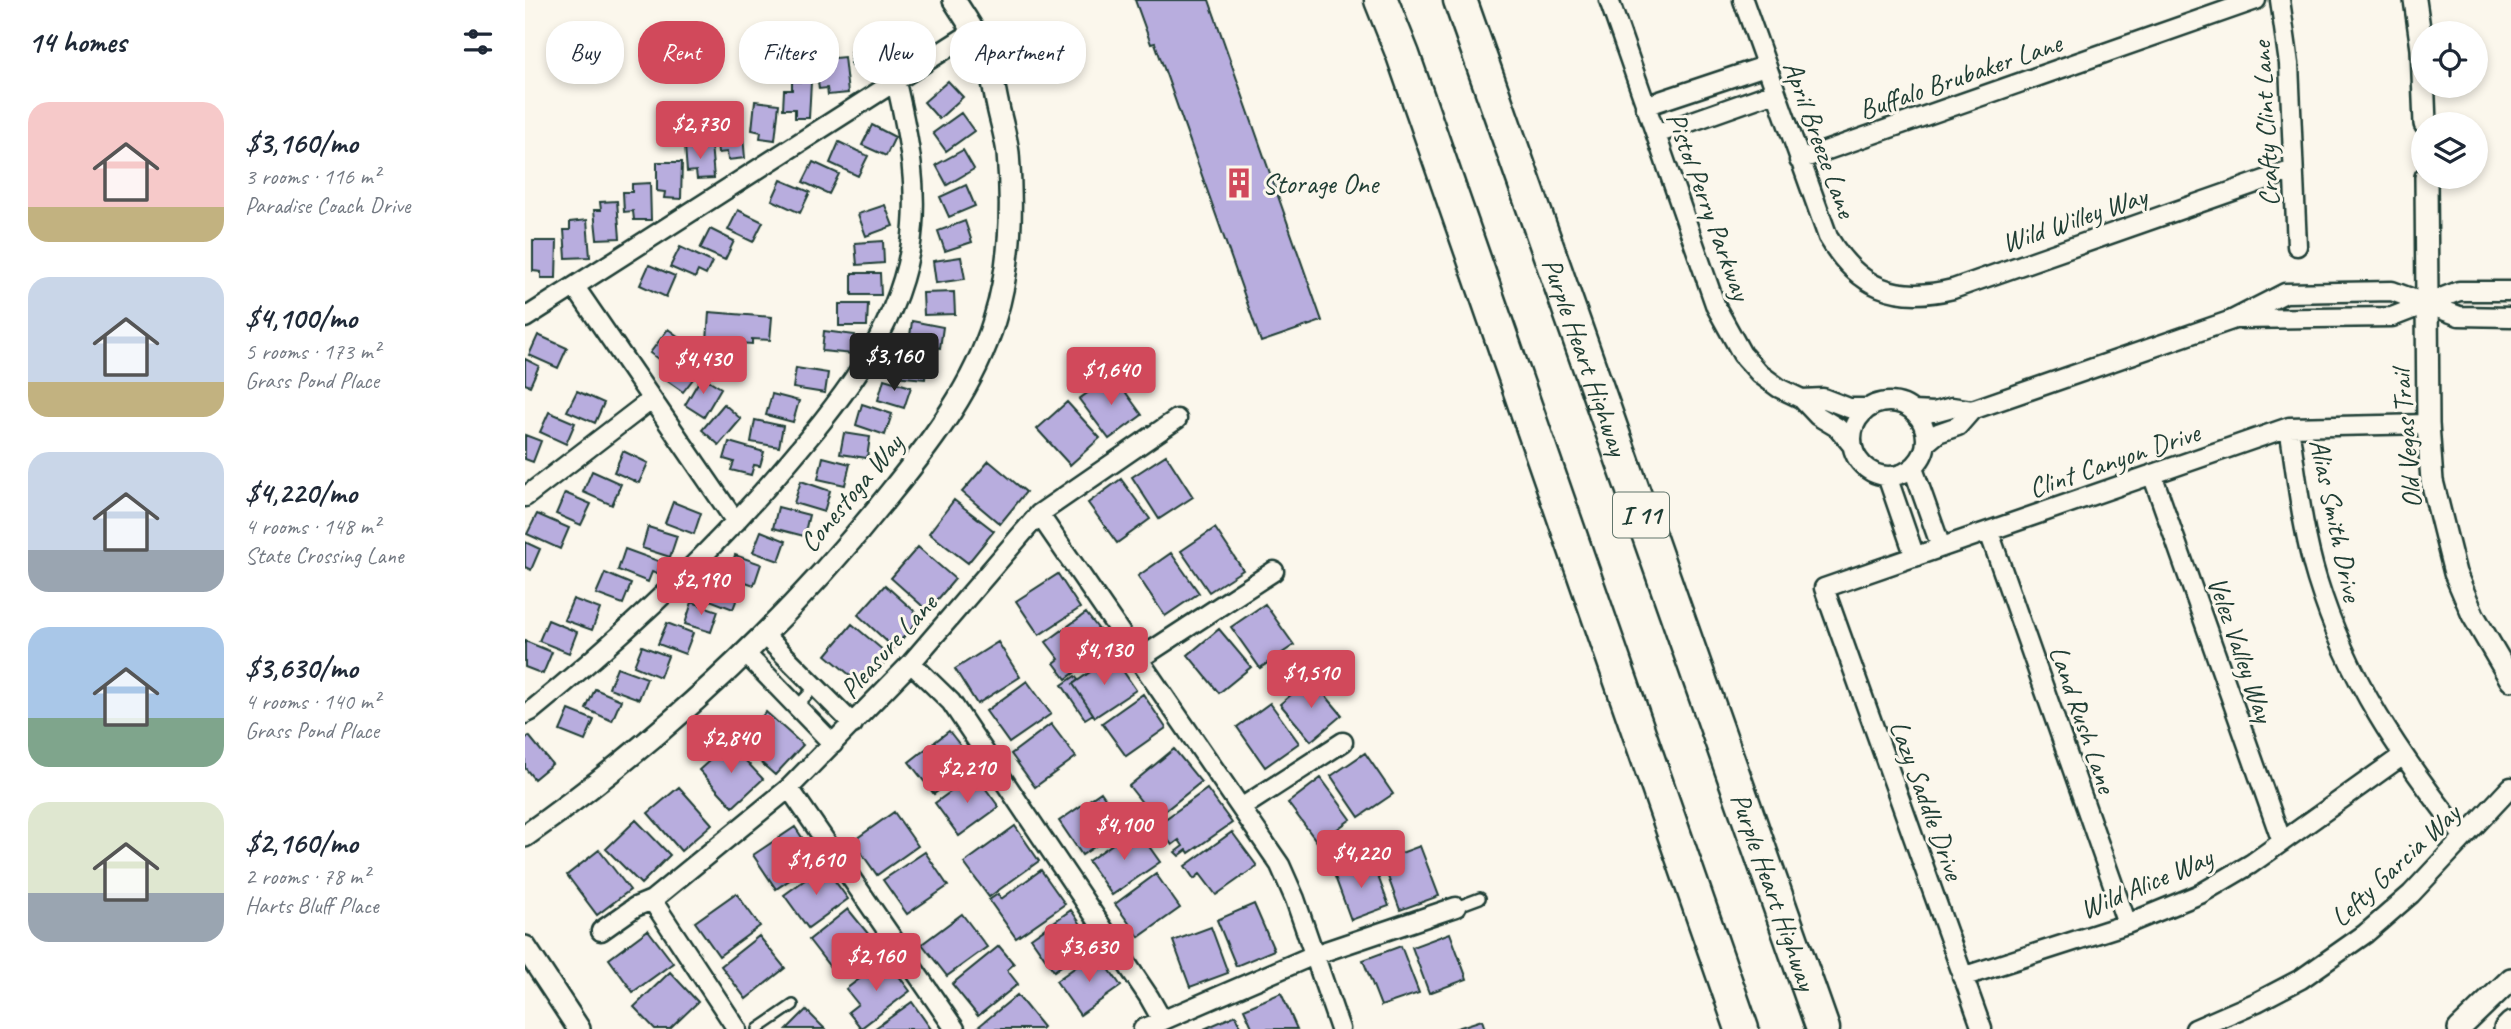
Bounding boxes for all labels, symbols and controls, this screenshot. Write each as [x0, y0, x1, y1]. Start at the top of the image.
chip: Buy [546, 21, 624, 84]
chip: Rent [638, 21, 725, 84]
chip: Filters [739, 21, 839, 84]
chip: New [853, 21, 936, 84]
chip: Apartment [950, 21, 1086, 84]
map controls [2411, 21, 2488, 189]
button: locate [2411, 21, 2488, 98]
text: 14 homes [28, 23, 126, 61]
icon: filters [459, 23, 497, 61]
street label: Buffalo Brubaker Lane [1854, 24, 2068, 127]
street label: Crafty Clint Lane [2243, 39, 2287, 207]
street label: April Breeze Lane [1776, 56, 1865, 224]
pin: $2,730 [643, 102, 757, 161]
street label: Pistol Perry Parkway [1659, 107, 1760, 307]
text: $2,730 [672, 109, 728, 138]
button: layers [2411, 112, 2488, 189]
text: $3,160/mo [245, 124, 358, 162]
icon: home [84, 130, 168, 214]
text: 3 rooms · 116 m² [245, 162, 380, 191]
building icon: Storage One [1222, 166, 1256, 200]
place label: Storage One [1262, 166, 1380, 201]
street label: Wild Willey Way [1997, 177, 2153, 260]
text: Paradise Coach Drive [245, 191, 410, 220]
street label: Purple Heart Highway [1535, 253, 1637, 462]
text: $4,100/mo [245, 299, 357, 337]
icon: home [84, 305, 168, 389]
pin: $3,160 [837, 334, 951, 393]
pin: $4,430 [646, 336, 760, 396]
text: 5 rooms · 173 m² [245, 337, 380, 366]
text: $3,160 [866, 341, 922, 370]
text: $4,430 [675, 344, 731, 373]
pin: $1,640 [1054, 348, 1168, 407]
text: $1,640 [1083, 355, 1139, 384]
street label: Old Vegas Trail [2382, 363, 2430, 510]
text: Grass Pond Place [245, 366, 379, 395]
street label: Clint Canyon Drive [2024, 414, 2206, 506]
street label: Conestoga Way [792, 425, 912, 559]
street label: Alias Smith Drive [2302, 436, 2371, 606]
text: $4,220/mo [245, 474, 357, 512]
icon: home [84, 480, 168, 564]
road number: I 11 [1613, 492, 1669, 538]
text: 4 rooms · 148 m² [245, 512, 380, 541]
text: State Crossing Lane [245, 541, 403, 570]
pin: $2,190 [644, 558, 758, 617]
text: $2,190 [673, 565, 729, 594]
street label: Velez Valley Way [2200, 572, 2283, 729]
street label: Pleasure Lane [832, 585, 945, 706]
pin: $4,130 [1047, 628, 1161, 687]
text: $4,130 [1076, 635, 1132, 664]
street label: Land Rush Lane [2042, 641, 2125, 799]
text: $3,630/mo [245, 649, 358, 687]
pin: $1,510 [1254, 650, 1368, 710]
icon: home [84, 655, 168, 739]
text: $1,510 [1283, 658, 1339, 687]
text: 4 rooms · 140 m² [245, 687, 380, 716]
text: Grass Pond Place [245, 716, 379, 745]
pin: $2,840 [674, 716, 788, 775]
street label: Lazy Saddle Drive [1882, 716, 1973, 886]
text: $2,840 [703, 723, 759, 752]
pin: $2,210 [910, 746, 1024, 805]
text: $2,210 [939, 753, 995, 782]
street label: Purple Heart Highway [1724, 788, 1826, 997]
street label: Lefty Garcia Way [2323, 794, 2469, 934]
pin: $4,100 [1067, 802, 1181, 862]
text: $4,100 [1096, 810, 1152, 839]
text: $2,160/mo [245, 824, 358, 862]
icon: home [84, 830, 168, 914]
pin: $4,220 [1304, 830, 1418, 890]
pin: $1,610 [759, 838, 873, 897]
text: $4,220 [1333, 838, 1389, 867]
street label: Wild Alice Way [2074, 838, 2220, 927]
text: $1,610 [788, 845, 844, 874]
text: 2 rooms · 78 m² [245, 862, 369, 891]
text: Harts Bluff Place [245, 891, 379, 920]
pin: $3,630 [1032, 925, 1146, 984]
text: $3,630 [1061, 932, 1117, 961]
pin: $2,160 [819, 934, 933, 993]
text: $2,160 [848, 941, 904, 970]

